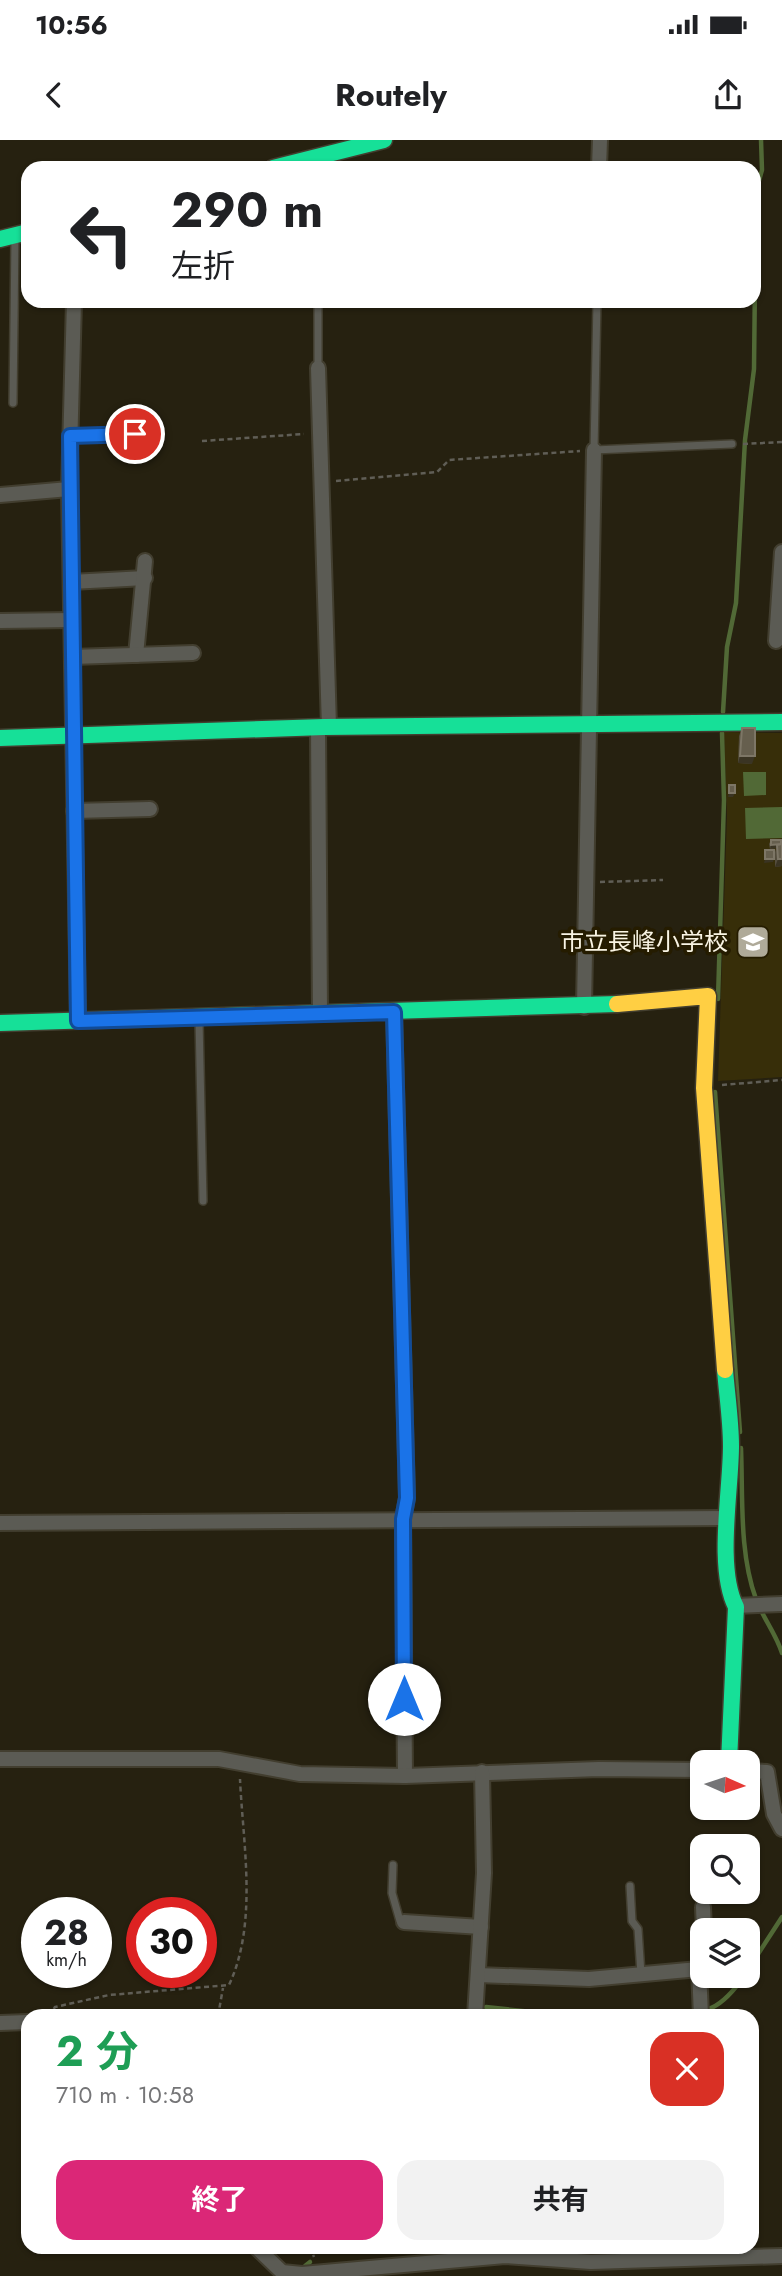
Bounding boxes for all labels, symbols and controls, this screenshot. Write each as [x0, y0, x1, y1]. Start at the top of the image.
text: 10:56 [35, 6, 108, 44]
text: Routely [335, 72, 447, 118]
icon: back [35, 76, 73, 114]
icon: share [709, 76, 747, 114]
text: 290 m [171, 175, 323, 245]
icon: left [56, 189, 147, 280]
text: 左折 [171, 243, 235, 289]
pin [105, 404, 165, 464]
icon: arrive [116, 415, 154, 453]
school or university icon: 市立長峰小学校 [734, 923, 772, 961]
place label: 市立長峰小学校 [560, 924, 728, 959]
position arrow [367, 1662, 441, 1736]
north arrow [690, 1750, 760, 1820]
map controls [690, 1750, 760, 1988]
button: search [690, 1834, 760, 1904]
speed limit sign: 30 [126, 1897, 217, 1988]
text: 28 [44, 1908, 89, 1958]
button: layers [690, 1918, 760, 1988]
text: km/h [46, 1947, 87, 1973]
text: 2 分 [56, 2021, 138, 2082]
button: close [650, 2032, 724, 2106]
text: 710 m · 10:58 [56, 2078, 194, 2112]
button: 終了 [56, 2160, 383, 2240]
button: 共有 [397, 2160, 724, 2240]

